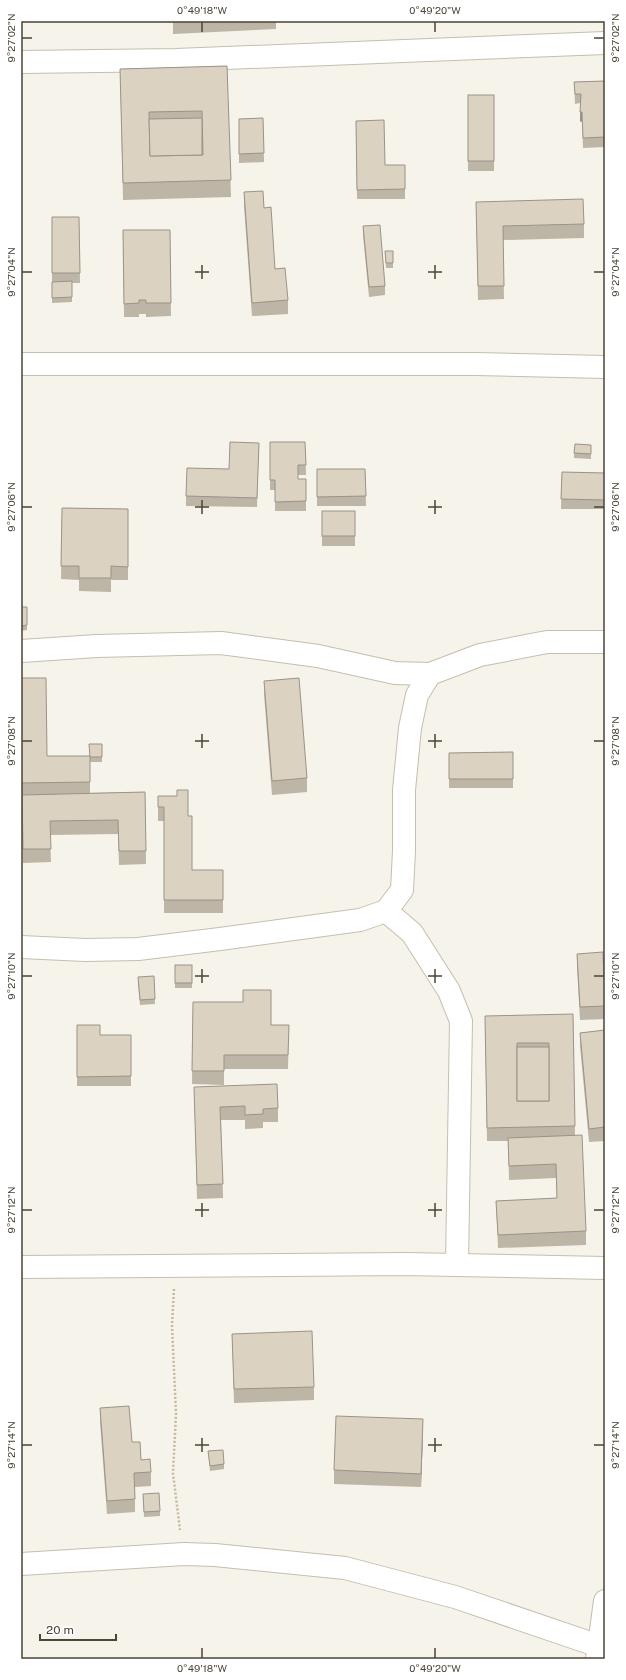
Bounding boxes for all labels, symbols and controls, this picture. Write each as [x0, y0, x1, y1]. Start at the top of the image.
text: 0°49'18"W [177, 4, 228, 16]
text: 0°49'20"W [409, 4, 461, 16]
text: 9°27'02"N [5, 13, 17, 63]
text: 9°27'02"N [609, 13, 621, 63]
text: 9°27'04"N [5, 247, 17, 297]
text: 9°27'04"N [609, 247, 621, 297]
text: 9°27'06"N [5, 482, 17, 532]
text: 9°27'06"N [609, 482, 621, 532]
text: 9°27'08"N [5, 716, 17, 766]
text: 9°27'08"N [609, 716, 621, 766]
text: 9°27'10"N [5, 952, 17, 1000]
text: 9°27'10"N [609, 952, 621, 1000]
text: 9°27'12"N [5, 1186, 17, 1234]
text: 9°27'12"N [609, 1186, 621, 1234]
text: 9°27'14"N [5, 1421, 17, 1469]
text: 9°27'14"N [609, 1421, 621, 1469]
scale bar [40, 1616, 116, 1642]
text: 20 m [46, 1623, 74, 1637]
text: 0°49'18"W [177, 1662, 228, 1674]
text: 0°49'20"W [409, 1662, 461, 1674]

